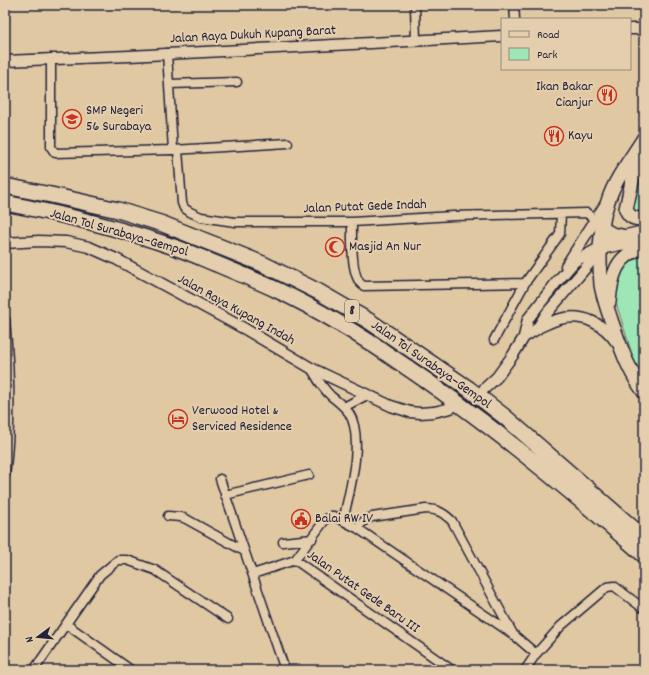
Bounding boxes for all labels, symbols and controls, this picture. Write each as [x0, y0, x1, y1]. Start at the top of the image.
legend [501, 18, 631, 70]
street label: Jalan Raya Dukuh Kupang Barat [170, 21, 336, 49]
text: Road [537, 27, 559, 44]
text: Park [537, 47, 558, 64]
place label: Ikan Bakar Cianjur [536, 77, 594, 113]
restaurant icon: Ikan Bakar Cianjur [596, 84, 618, 106]
place label: SMP Negeri 56 Surabaya [86, 101, 152, 137]
school or university icon: SMP Negeri 56 Surabaya [61, 108, 83, 130]
restaurant icon: Kayu [543, 125, 565, 147]
place label: Kayu [568, 126, 593, 146]
street label: Jalan Putat Gede Indah [303, 195, 427, 219]
street label: Jalan Tol Surabaya–Gempol [48, 204, 191, 263]
mosque icon: Masjid An Nur [324, 236, 346, 258]
place label: Masjid An Nur [349, 237, 422, 257]
street label: Jalan Raya Kupang Indah [174, 269, 298, 351]
road number: 8 [345, 300, 359, 322]
street label: Jalan Tol Surabaya–Gempol [367, 316, 496, 415]
place label: Verwood Hotel & Serviced Residence [192, 401, 292, 437]
hotel icon: Verwood Hotel & Serviced Residence [167, 408, 189, 430]
public building icon: Balai RW IV [290, 508, 312, 530]
place label: Balai RW IV [315, 509, 373, 529]
street label: Jalan Putat Gede Baru III [303, 546, 424, 639]
north arrow [18, 617, 58, 657]
text: N [22, 634, 39, 644]

